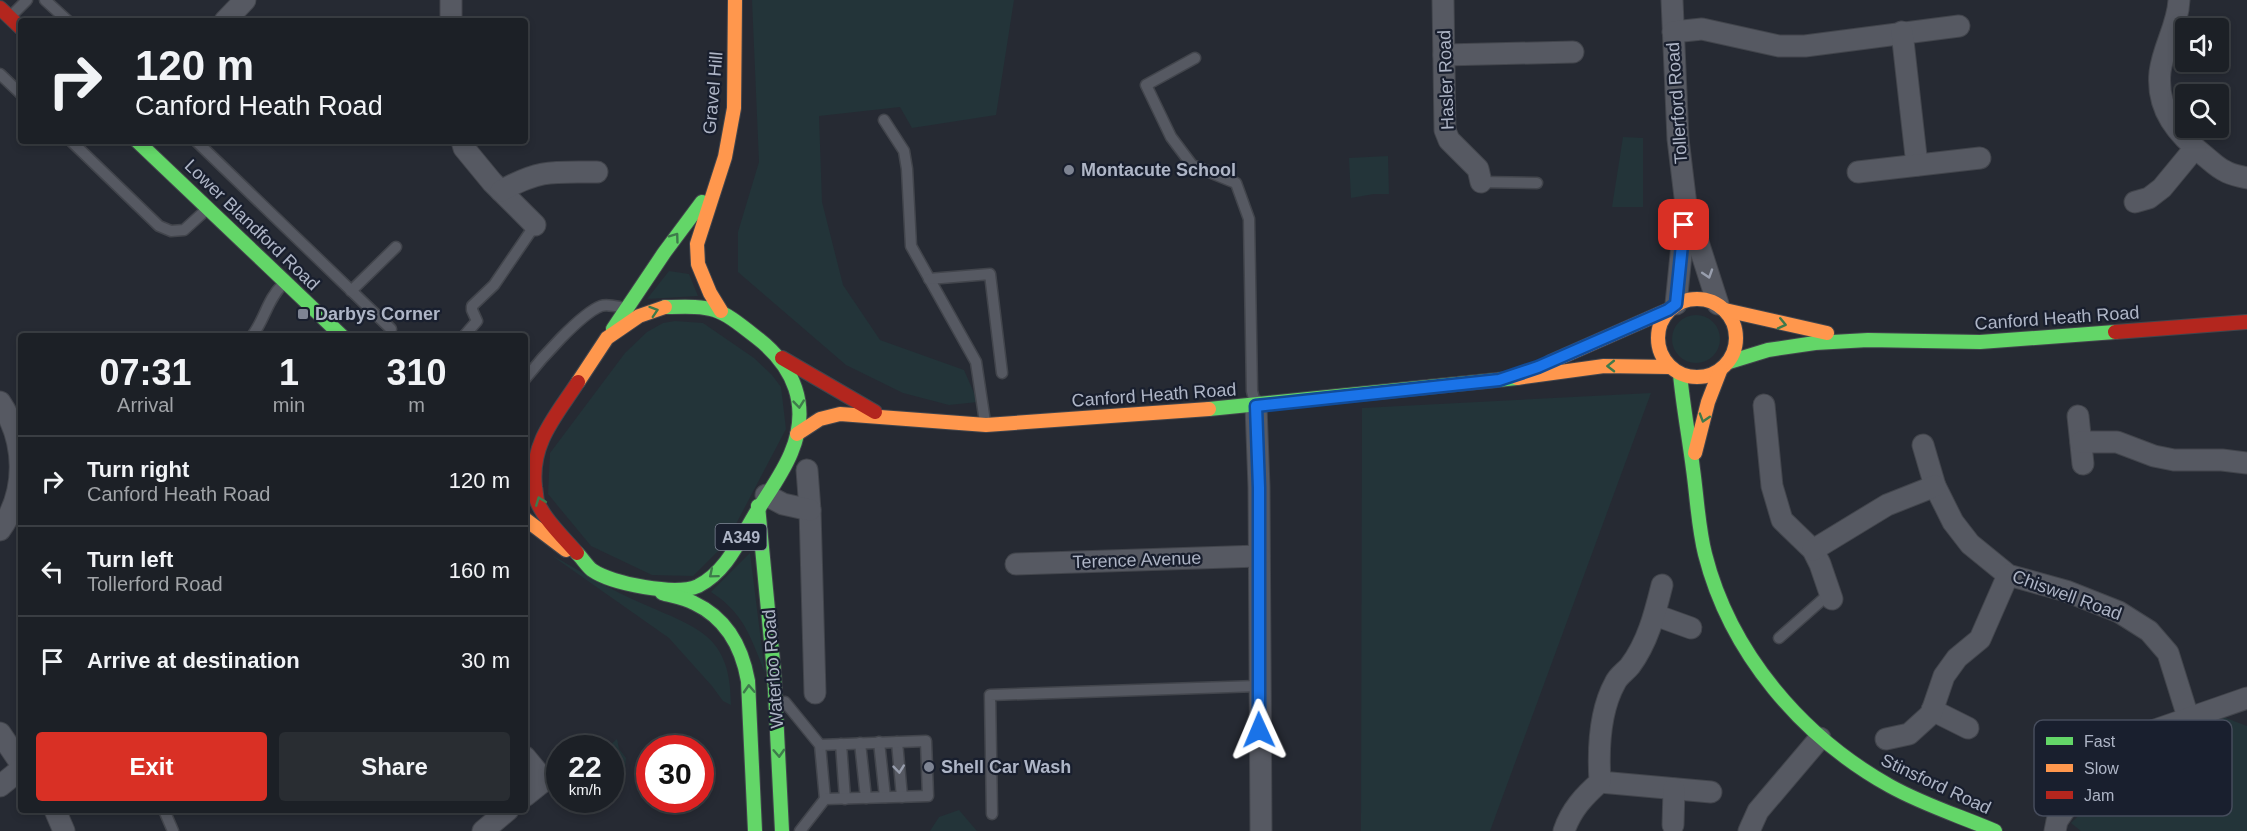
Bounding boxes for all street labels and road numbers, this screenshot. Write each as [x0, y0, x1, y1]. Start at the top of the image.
street label: Hasler Road [1434, 30, 1458, 130]
street label: Tollerford Road [1663, 41, 1691, 165]
street label: Gravel Hill [699, 51, 727, 135]
street label: Lower Blandford Road [181, 156, 323, 294]
street label: Canford Heath Road [1974, 302, 2140, 334]
street label: Canford Heath Road [1071, 379, 1237, 411]
road number: A349 [716, 524, 766, 550]
street label: Terence Avenue [1072, 548, 1202, 572]
street label: Chiswell Road [2010, 566, 2124, 624]
street label: Waterloo Road [759, 609, 787, 729]
street label: Stinsford Road [1878, 750, 1994, 818]

